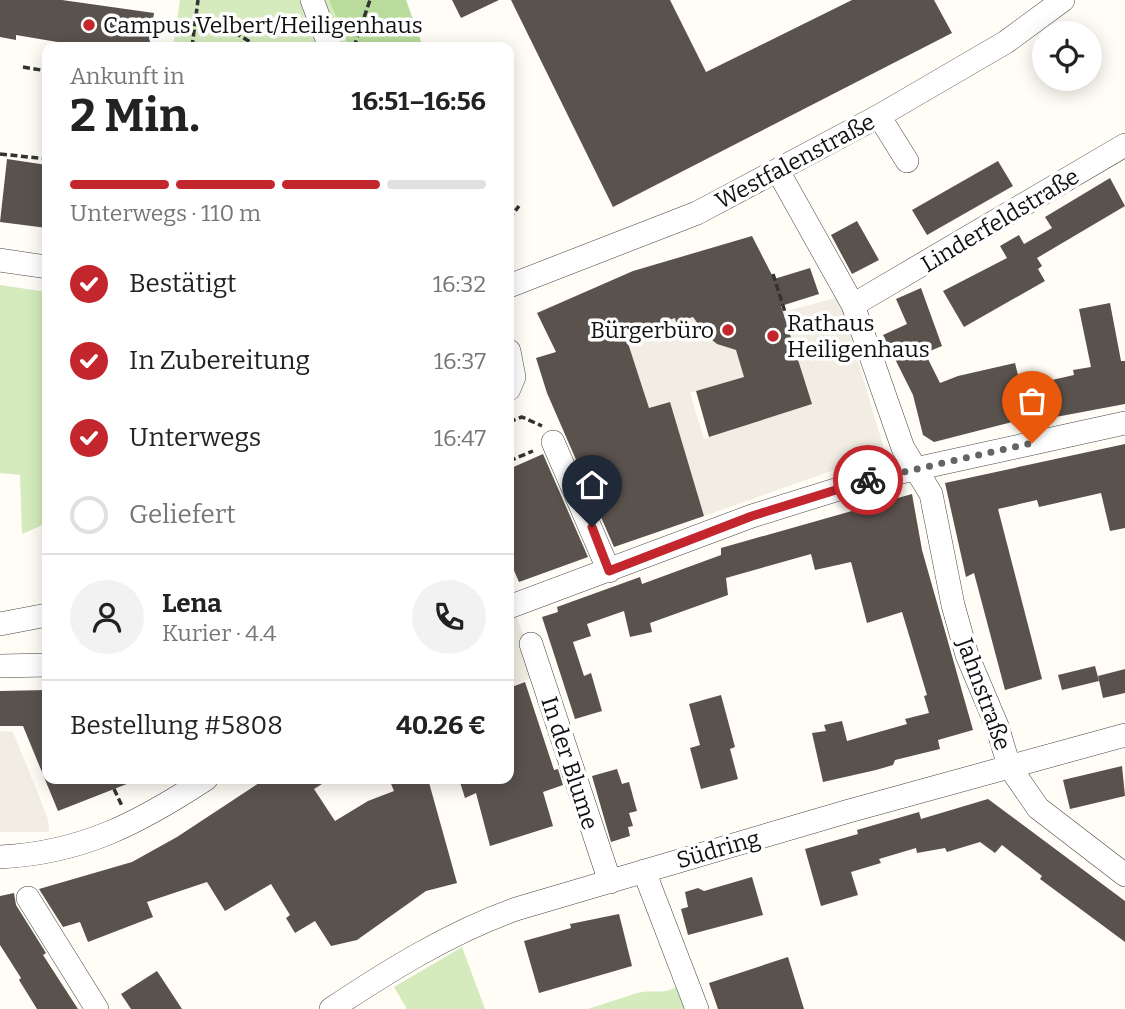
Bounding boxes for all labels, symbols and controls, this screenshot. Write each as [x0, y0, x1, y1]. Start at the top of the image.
place label: Campus Velbert/Heiligenhaus [103, 11, 423, 39]
marker: Campus Velbert/Heiligenhaus [81, 17, 97, 33]
map controls [1032, 21, 1102, 91]
button: locate [1032, 21, 1102, 91]
text: Ankunft in [70, 62, 185, 90]
text: 16:51–16:56 [351, 86, 486, 117]
text: 2 Min. [70, 88, 200, 143]
street label: Westfalenstraße [710, 107, 880, 215]
street label: Linderfeldstraße [916, 162, 1084, 278]
text: Unterwegs · 110 m [70, 199, 261, 227]
icon: check [70, 265, 108, 303]
text: Bestätigt [129, 268, 236, 299]
text: 16:32 [433, 270, 486, 298]
place label: Rathaus Heiligenhaus [787, 309, 930, 363]
place label: Bürgerbüro [590, 316, 714, 344]
marker: Bürgerbüro [720, 322, 736, 338]
marker: Rathaus Heiligenhaus [765, 328, 781, 344]
icon: check [70, 342, 108, 380]
text: In Zubereitung [129, 345, 310, 376]
text: 16:37 [434, 347, 486, 375]
pin [1002, 371, 1062, 443]
icon: bag [1013, 382, 1051, 420]
icon: check [70, 419, 108, 457]
text: Unterwegs [129, 422, 261, 453]
text: 16:47 [434, 424, 486, 452]
courier [833, 445, 903, 515]
pin [562, 455, 622, 527]
icon: bike [849, 461, 887, 499]
icon: home [573, 466, 611, 504]
text: Geliefert [129, 499, 236, 530]
button: person [70, 580, 144, 654]
button: phone [412, 580, 486, 654]
text: Lena [162, 588, 222, 619]
text: Kurier · 4.4 [162, 619, 276, 647]
street label: Jahnstraße [950, 633, 1017, 754]
street label: In der Blume [535, 693, 605, 833]
text: Bestellung #5808 [70, 710, 283, 741]
text: 40.26 € [396, 710, 486, 741]
street label: Südring [673, 824, 763, 874]

